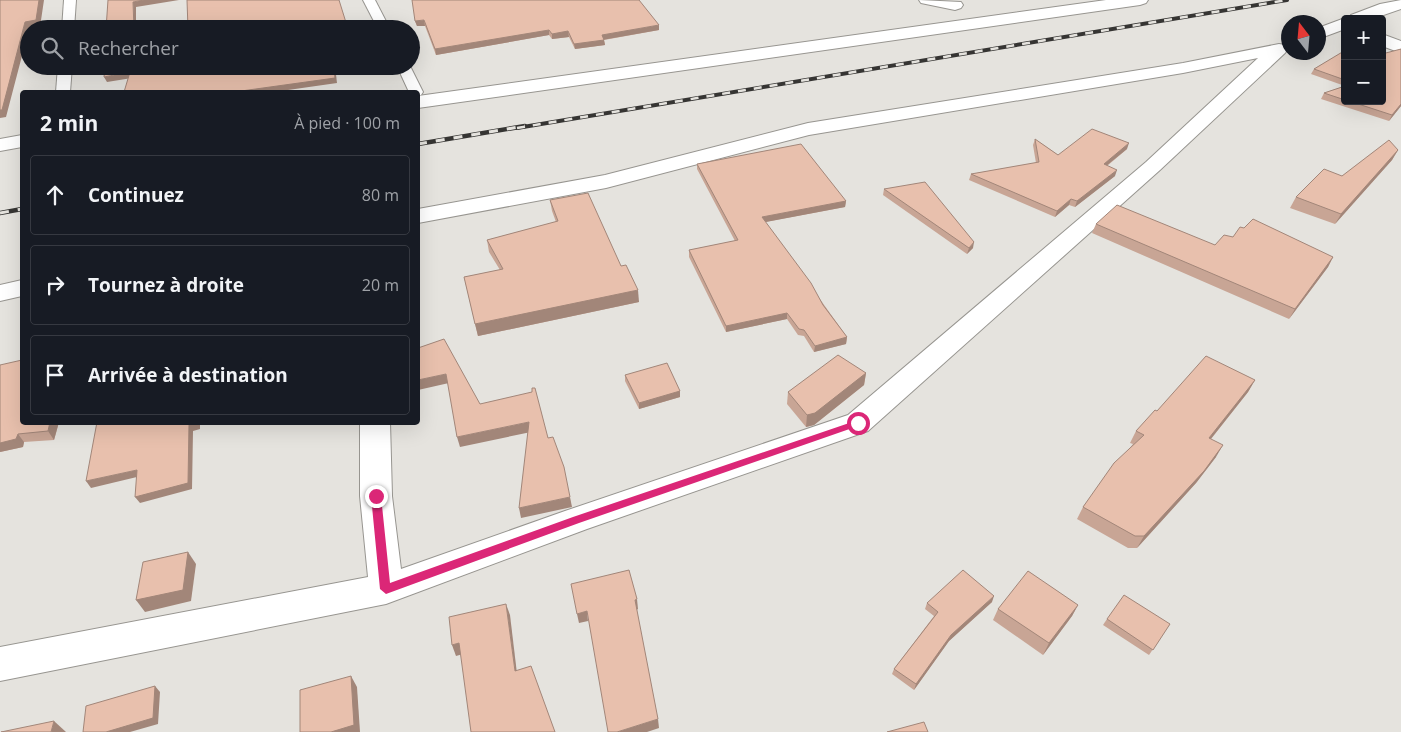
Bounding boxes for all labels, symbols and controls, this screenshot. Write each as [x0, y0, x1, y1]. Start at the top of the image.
north arrow [1281, 15, 1326, 60]
map controls [1341, 15, 1386, 105]
button: + [1341, 15, 1386, 60]
search box [20, 20, 420, 75]
icon: search [38, 34, 66, 62]
text: Rechercher [78, 35, 179, 61]
button: − [1341, 60, 1386, 105]
text: 2 min [40, 109, 98, 137]
text: À pied · 100 m [294, 112, 400, 134]
icon: ahead [41, 181, 69, 209]
text: Continuez [88, 182, 184, 208]
text: 80 m [362, 184, 399, 206]
icon: right [41, 271, 69, 299]
text: Tournez à droite [88, 272, 244, 298]
text: 20 m [362, 274, 399, 296]
icon: arrive [41, 361, 69, 389]
text: Arrivée à destination [88, 362, 288, 388]
route start [847, 412, 870, 435]
route end [365, 485, 388, 508]

